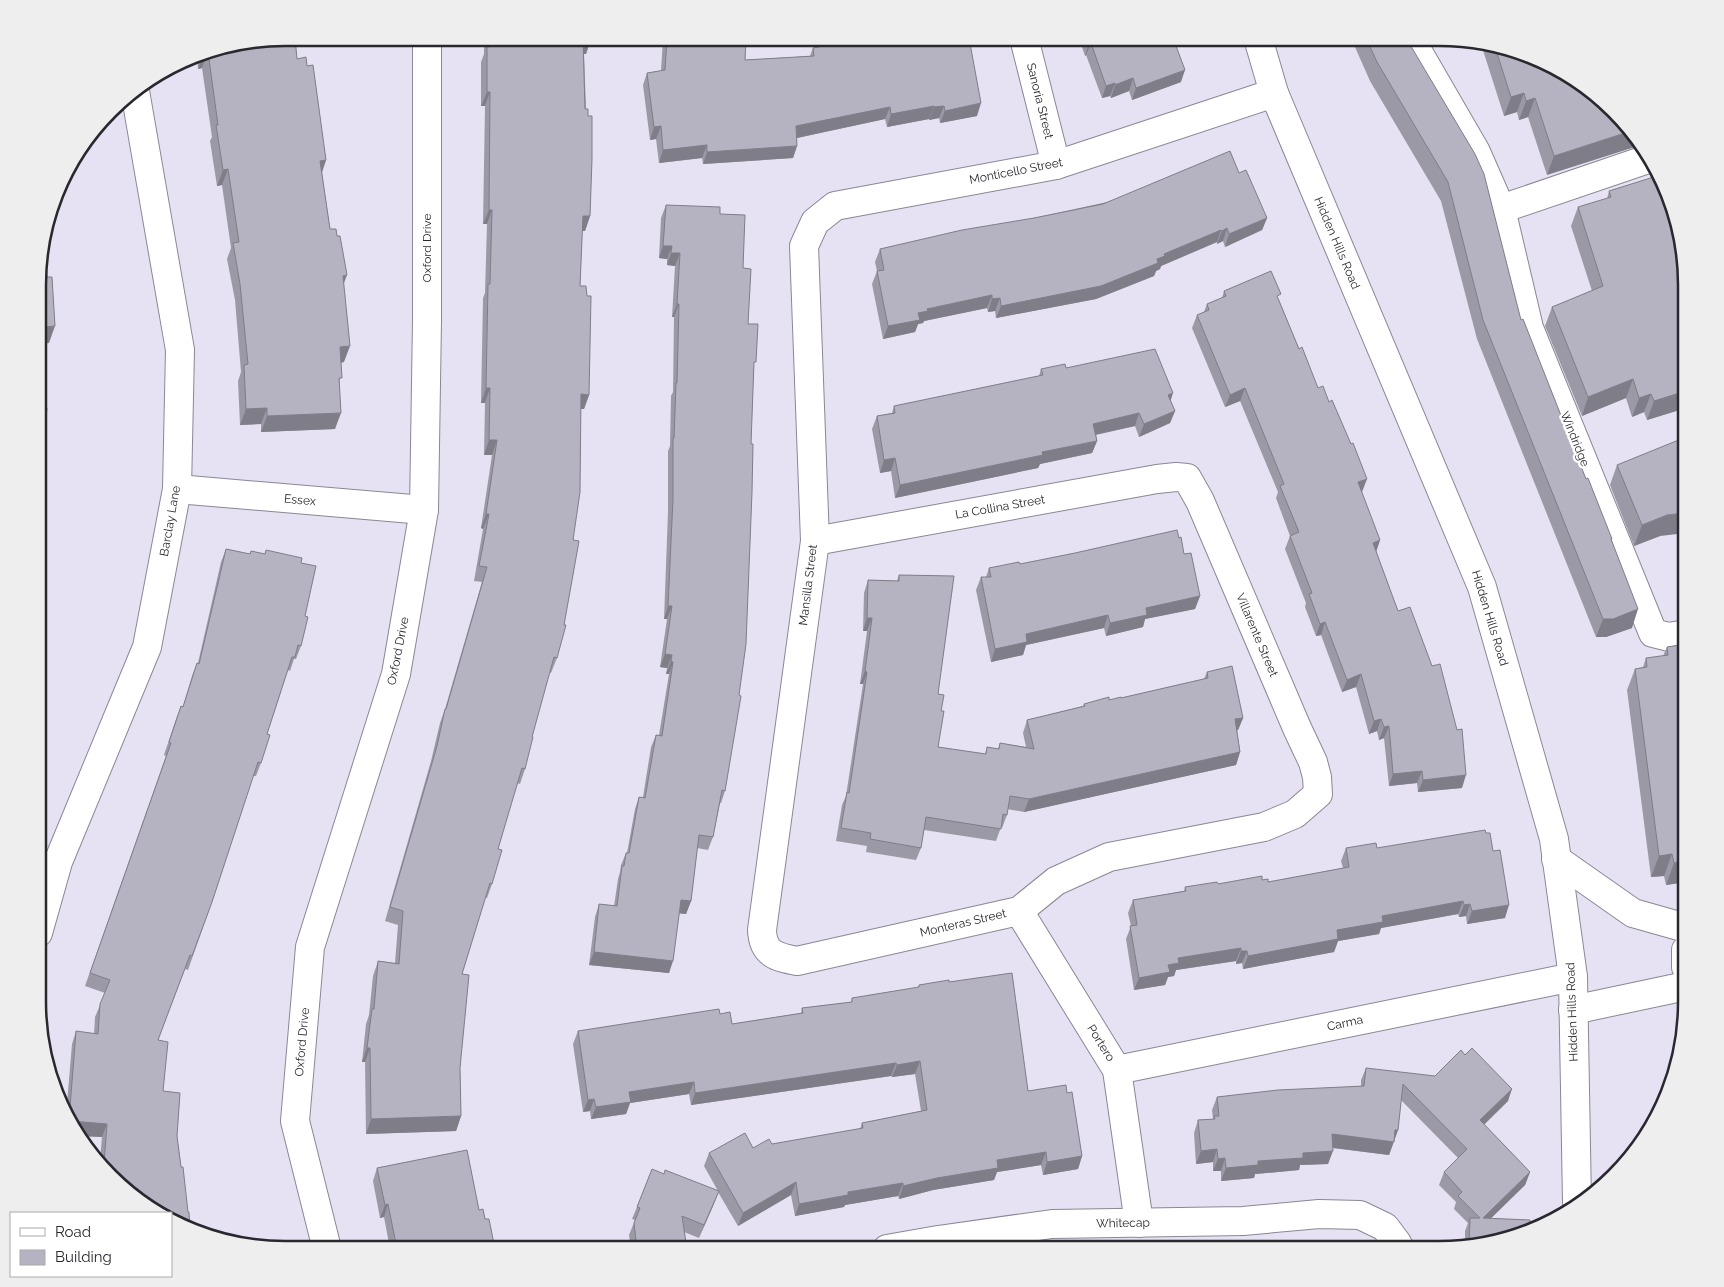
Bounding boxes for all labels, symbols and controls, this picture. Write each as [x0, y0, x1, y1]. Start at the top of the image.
street label: Sanoria Street [1024, 62, 1056, 140]
street label: Monticello Street [968, 155, 1064, 187]
street label: Hidden Hills Road [1311, 195, 1363, 291]
street label: Oxford Drive [420, 213, 434, 283]
street label: Windridge [1558, 409, 1592, 469]
street label: Barclay Lane [157, 485, 183, 557]
street label: Essex [284, 492, 316, 508]
street label: La Collina Street [954, 492, 1046, 522]
street label: Mansilla Street [796, 544, 820, 626]
street label: Hidden Hills Road [1469, 569, 1511, 667]
street label: Villarente Street [1233, 591, 1281, 679]
street label: Oxford Drive [385, 616, 411, 686]
street label: Monteras Street [918, 906, 1008, 940]
street label: Hidden Hills Road [1563, 962, 1581, 1062]
street label: Oxford Drive [292, 1007, 312, 1077]
street label: Carma [1326, 1012, 1364, 1034]
street label: Portero [1084, 1022, 1118, 1064]
legend [10, 1212, 172, 1277]
street label: Whitecap [1096, 1216, 1150, 1230]
text: Road [55, 1223, 91, 1241]
text: Building [55, 1248, 112, 1266]

